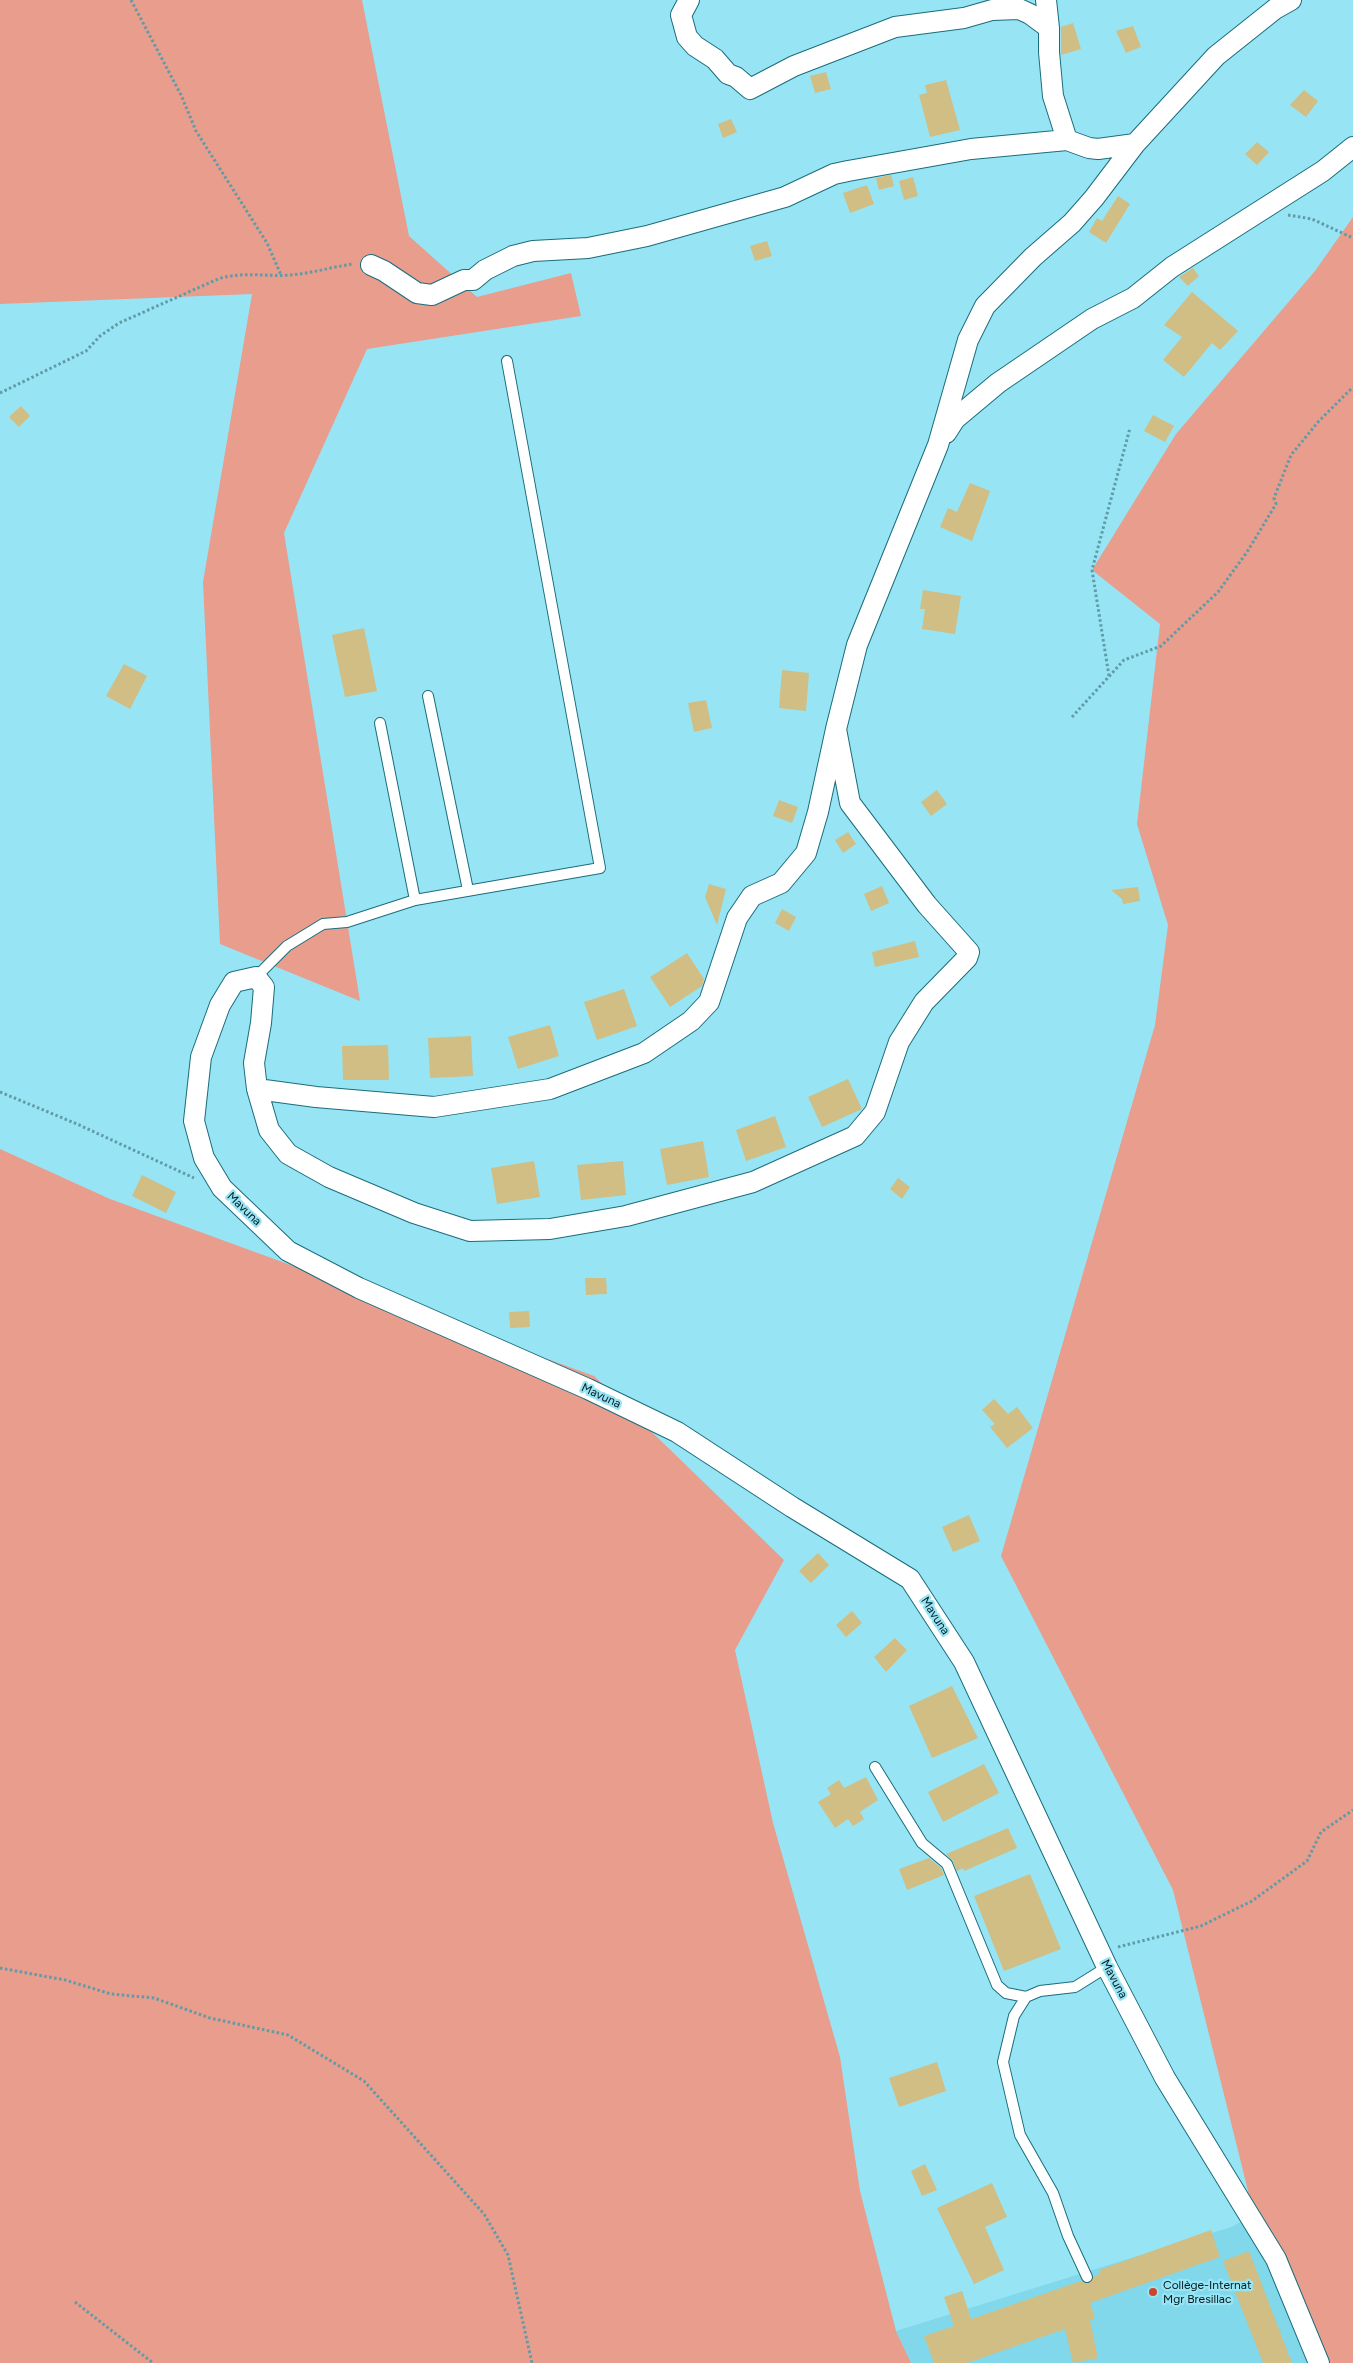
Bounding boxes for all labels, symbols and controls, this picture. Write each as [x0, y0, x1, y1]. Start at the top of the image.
street label: Mavuna [224, 1189, 264, 1229]
street label: Mavuna [579, 1381, 623, 1411]
street label: Mavuna [918, 1594, 952, 1638]
street label: Mavuna [1098, 1957, 1130, 2001]
place label: Collège-Internat Mgr Bresillac [1163, 2278, 1251, 2306]
marker: Collège-Internat Mgr Bresillac [1147, 2286, 1159, 2298]

